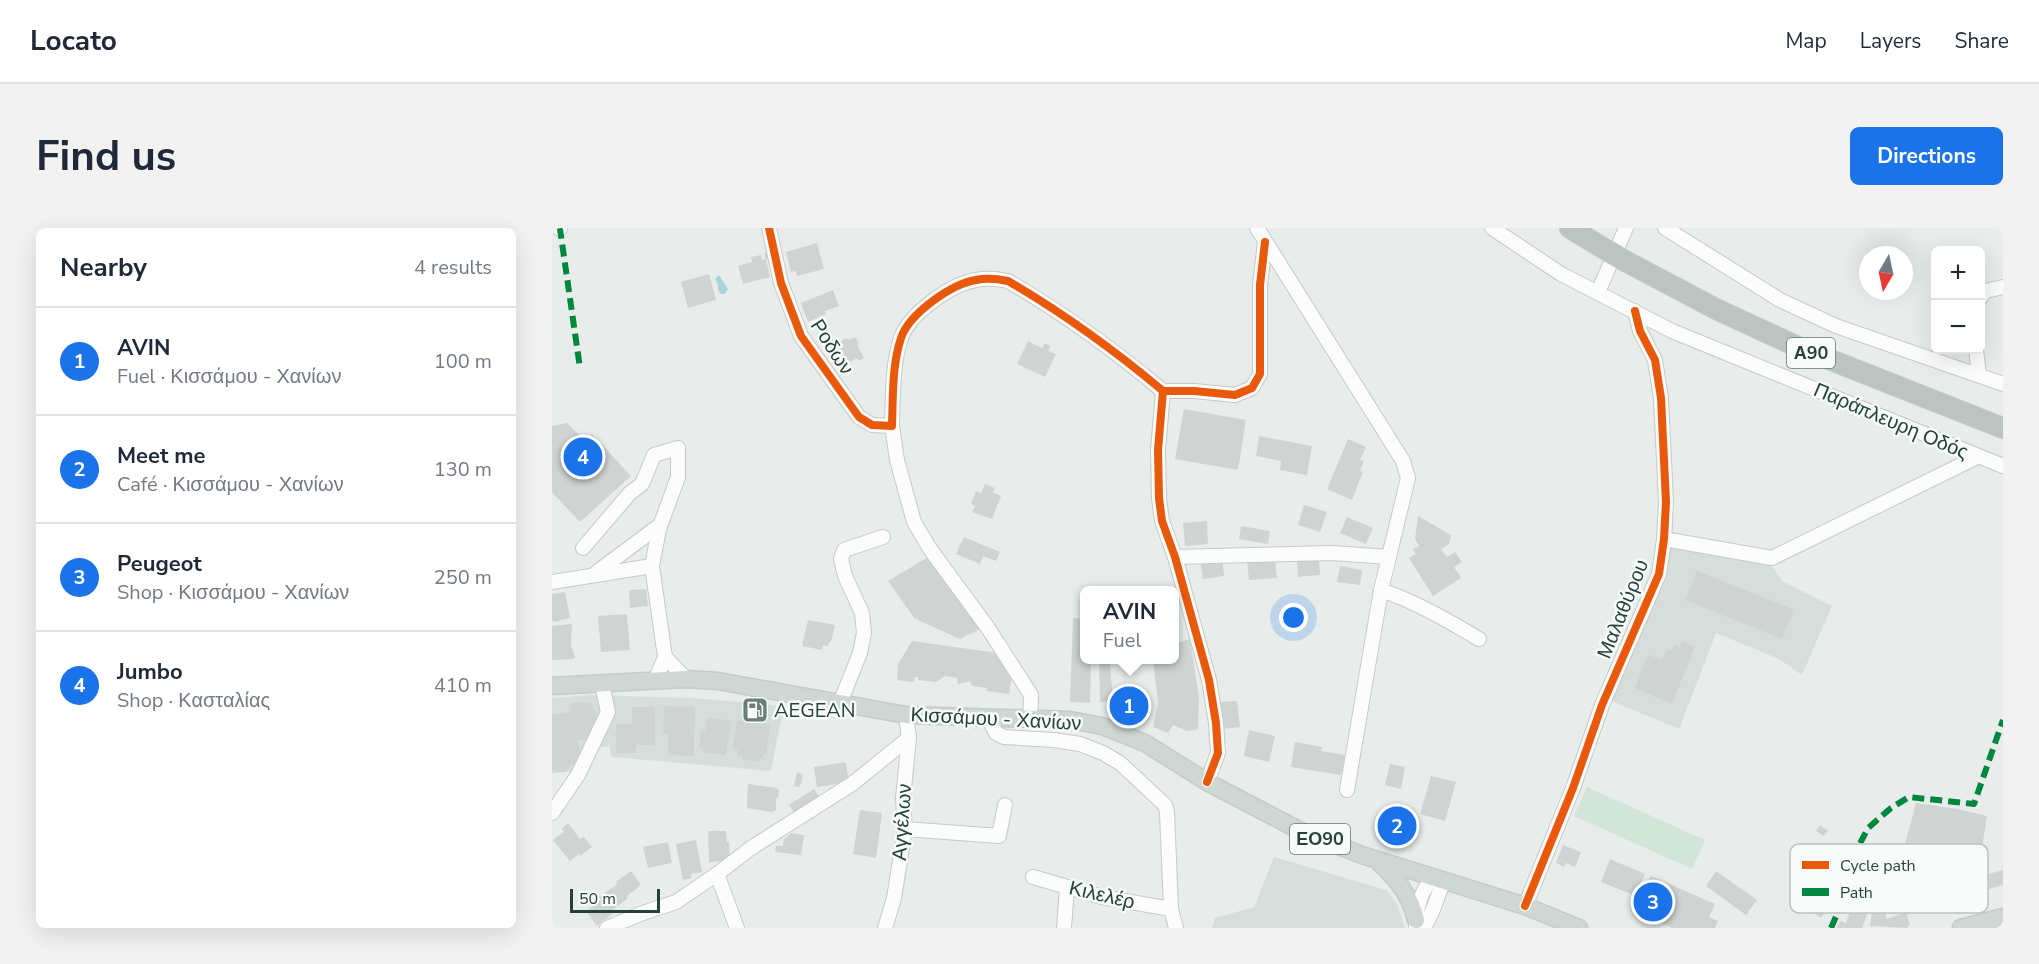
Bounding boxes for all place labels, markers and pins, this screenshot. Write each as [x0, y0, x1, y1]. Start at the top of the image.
pin: 4 [564, 434, 603, 480]
pin: 1 [1110, 684, 1148, 728]
fuel station icon: AEGEAN [740, 695, 770, 725]
place label: AEGEAN [774, 697, 855, 724]
pin: 2 [1378, 804, 1416, 848]
pin: 3 [1634, 880, 1672, 924]

